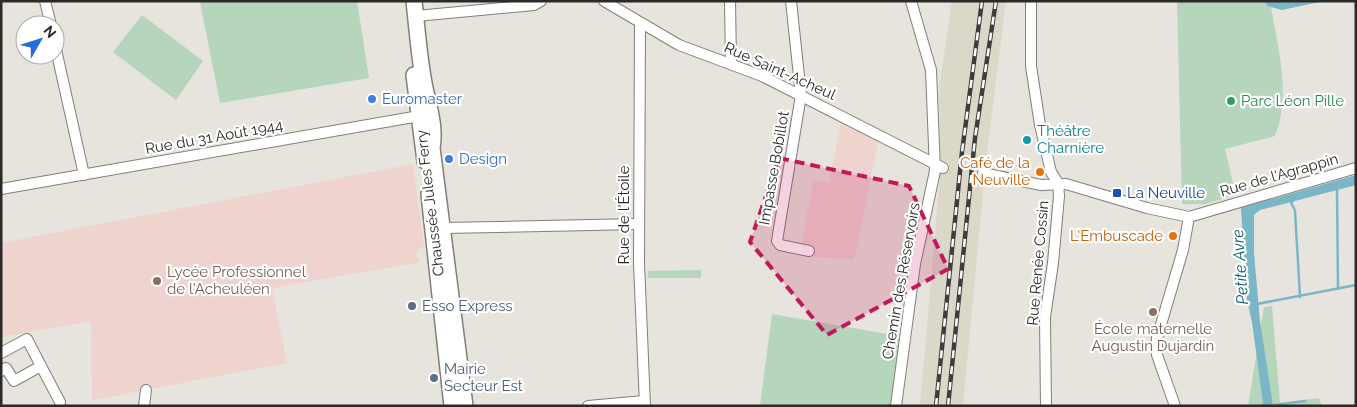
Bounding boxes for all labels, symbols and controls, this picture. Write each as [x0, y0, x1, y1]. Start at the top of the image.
north arrow [15, 15, 65, 65]
text: N [41, 23, 60, 41]
street label: Rue Saint-Acheul [721, 38, 839, 104]
place label: Euromaster [382, 90, 463, 108]
place label: Parc Léon Pille [1241, 92, 1344, 110]
marker: Euromaster [366, 93, 378, 105]
marker: Parc Léon Pille [1225, 95, 1237, 107]
street label: Impasse Bobillot [755, 110, 793, 226]
street label: Rue du 31 Août 1944 [144, 116, 284, 158]
place label: Théâtre Charnière [1037, 122, 1104, 157]
street label: Chaussée Jules Ferry [412, 129, 448, 277]
marker: Théâtre Charnière [1021, 134, 1033, 146]
place label: Design [459, 150, 507, 168]
street label: Rue de l'Agrappin [1218, 150, 1340, 200]
marker: Design [443, 153, 455, 165]
place label: Café de la Neuville [960, 154, 1030, 189]
street label: Rue de l'Étoile [615, 165, 633, 265]
marker: Café de la Neuville [1034, 166, 1046, 178]
place label: La Neuville [1127, 184, 1205, 202]
marker: La Neuville [1111, 187, 1123, 199]
street label: Rue Renée Cossin [1024, 200, 1052, 326]
street label: Chemin des Réservoirs [878, 201, 924, 361]
place label: L'Embuscade [1070, 227, 1163, 245]
water label: Petite Avre [1228, 228, 1252, 305]
marker: L'Embuscade [1167, 230, 1179, 242]
place label: Lycée Professionnel de l'Acheuléen [167, 263, 307, 298]
marker: Lycée Professionnel de l'Acheuléen [151, 275, 163, 287]
place label: Esso Express [422, 297, 513, 315]
marker: Esso Express [406, 300, 418, 312]
marker: École maternelle Augustin Dujardin [1147, 306, 1159, 318]
place label: École maternelle Augustin Dujardin [1092, 320, 1214, 355]
place label: Mairie Secteur Est [444, 360, 523, 395]
marker: Mairie Secteur Est [428, 372, 440, 384]

